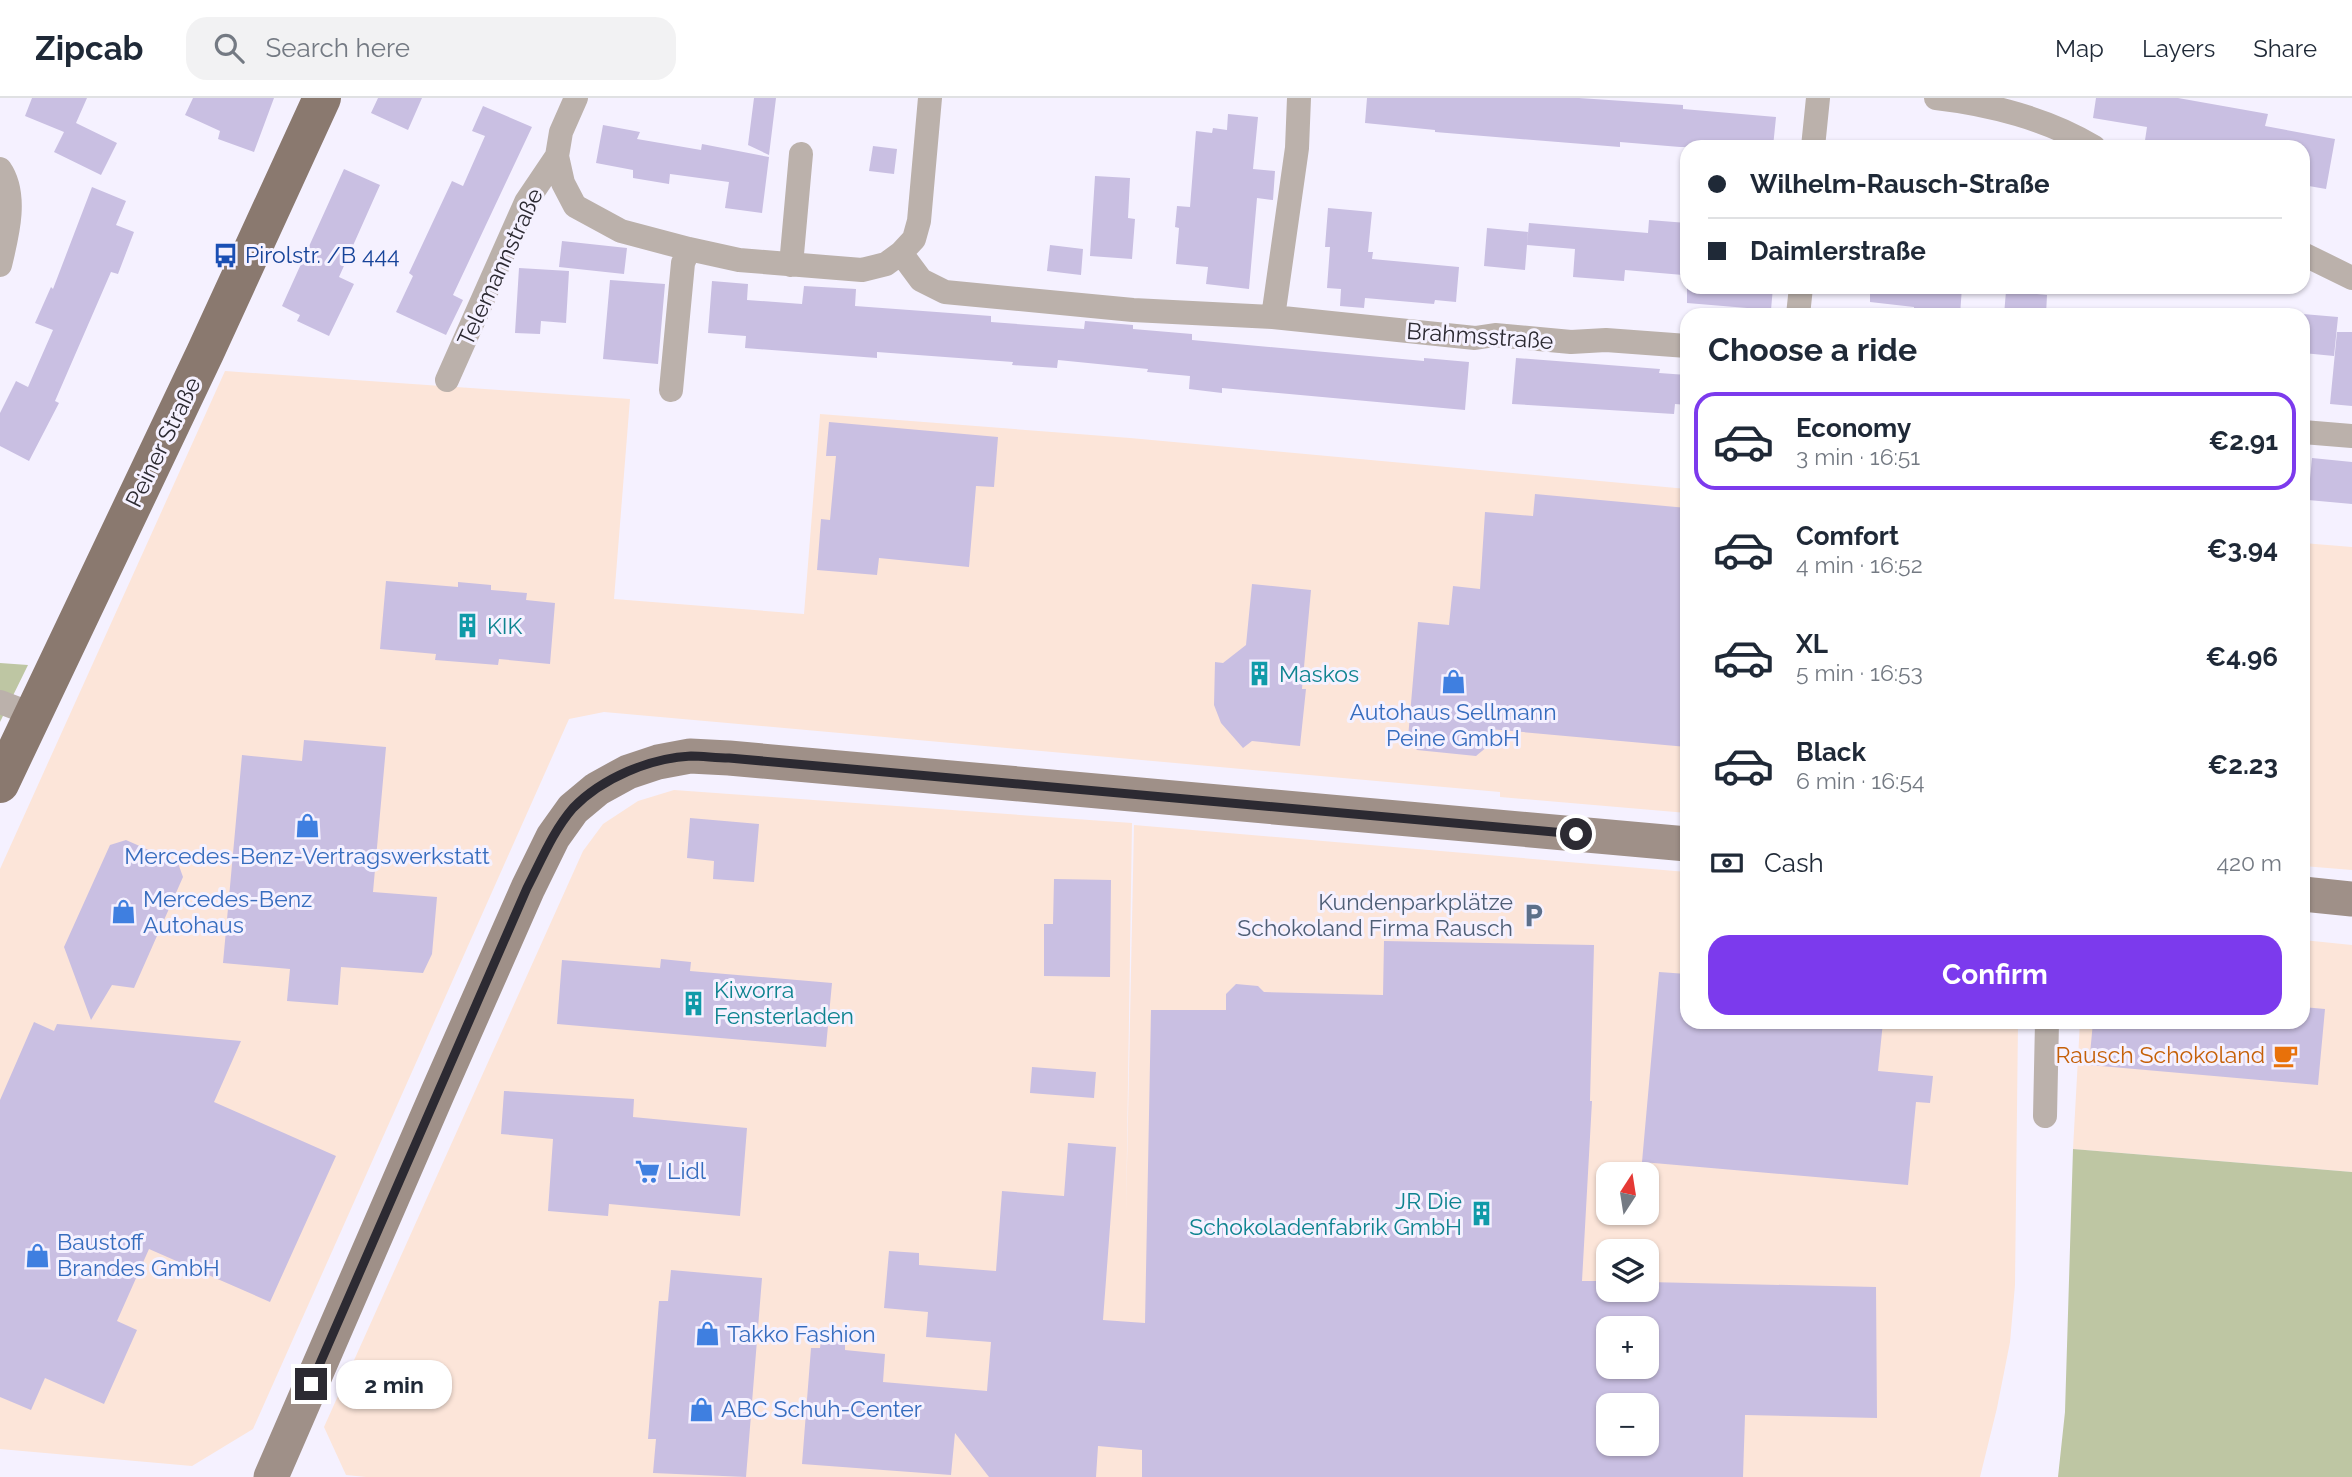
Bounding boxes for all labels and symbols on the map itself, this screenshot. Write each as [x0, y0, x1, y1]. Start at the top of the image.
street label: Telemannstraße [451, 184, 548, 350]
bus stop icon: Pirolstr. /B 444 [211, 241, 239, 269]
place label: Pirolstr. /B 444 [245, 241, 400, 268]
street label: Brahmsstraße [1406, 317, 1554, 354]
street label: Peiner Straße [119, 372, 206, 511]
building icon: KIK [453, 612, 481, 640]
place label: KIK [487, 612, 522, 639]
building icon: Maskos [1245, 660, 1273, 688]
place label: Maskos [1279, 660, 1359, 687]
shop icon: Autohaus Sellmann Peine GmbH [1439, 668, 1467, 696]
place label: Autohaus Sellmann Peine GmbH [1349, 698, 1557, 751]
shop icon: Mercedes-Benz-Vertragswerkstatt [293, 812, 321, 840]
route start [1560, 818, 1592, 850]
place label: Mercedes-Benz-Vertragswerkstatt [124, 842, 490, 869]
place label: Mercedes-Benz Autohaus [143, 885, 312, 938]
place label: Kundenparkplätze Schokoland Firma Rausch [1237, 888, 1513, 941]
shop icon: Mercedes-Benz Autohaus [109, 898, 137, 926]
parking icon: Kundenparkplätze Schokoland Firma Rausch [1519, 901, 1547, 929]
place label: Kiworra Fensterladen [714, 976, 854, 1029]
building icon: Kiworra Fensterladen [680, 989, 708, 1017]
place label: Rausch Schokoland [2056, 1041, 2265, 1068]
cafe icon: Rausch Schokoland [2271, 1041, 2299, 1069]
supermarket icon: Lidl [633, 1157, 661, 1185]
place label: Lidl [667, 1157, 707, 1184]
north arrow [1596, 1162, 1659, 1225]
place label: JR Die Schokoladenfabrik GmbH [1189, 1187, 1462, 1240]
building icon: JR Die Schokoladenfabrik GmbH [1468, 1200, 1496, 1228]
place label: Baustoff Brandes GmbH [57, 1228, 220, 1281]
shop icon: Baustoff Brandes GmbH [23, 1241, 51, 1269]
shop icon: Takko Fashion [693, 1320, 721, 1348]
place label: Takko Fashion [727, 1320, 876, 1347]
callout: 2 min [336, 1360, 451, 1408]
route end [295, 1368, 327, 1400]
shop icon: ABC Schuh-Center [687, 1395, 715, 1423]
place label: ABC Schuh-Center [721, 1395, 922, 1422]

